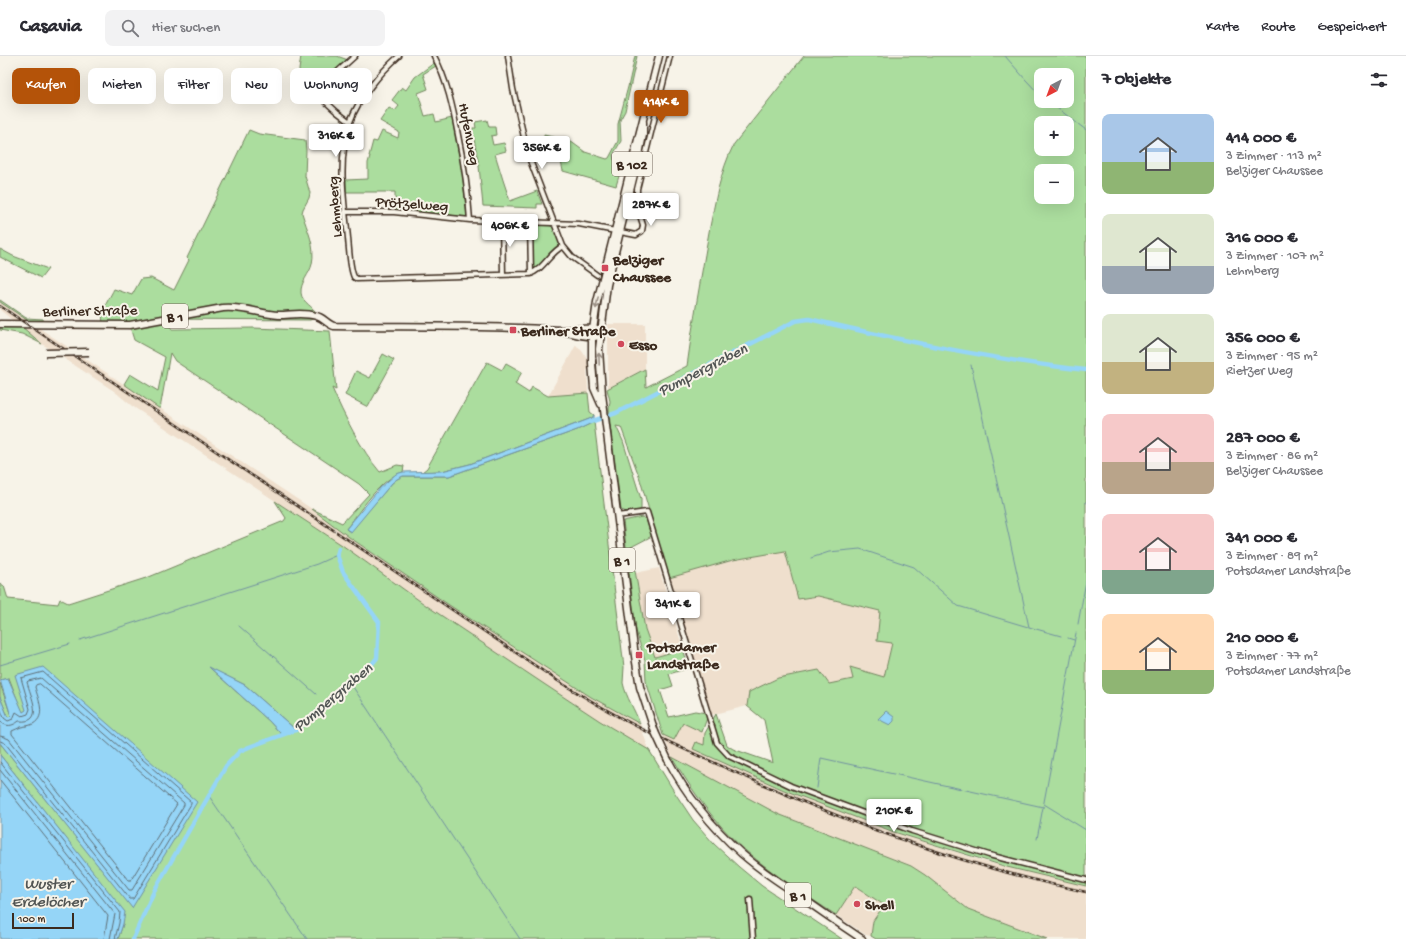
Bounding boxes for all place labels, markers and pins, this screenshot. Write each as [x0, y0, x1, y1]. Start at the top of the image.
pin: 414K € [628, 90, 694, 124]
pin: 316K € [303, 124, 369, 158]
pin: 356K € [509, 136, 575, 170]
pin: 287K € [618, 193, 684, 227]
pin: 406K € [477, 214, 543, 248]
place label: Belziger Chaussee [612, 252, 672, 287]
marker: Belziger Chaussee [600, 263, 610, 273]
place label: Berliner Straße [520, 323, 617, 341]
marker: Berliner Straße [508, 325, 518, 335]
place label: Esso [629, 337, 657, 355]
marker: Esso [616, 339, 626, 349]
pin: 341K € [640, 592, 706, 626]
place label: Potsdamer Landstraße [646, 639, 720, 674]
marker: Potsdamer Landstraße [634, 650, 644, 660]
pin: 210K € [861, 799, 927, 833]
place label: Shell [865, 897, 895, 915]
marker: Shell [852, 899, 862, 909]

